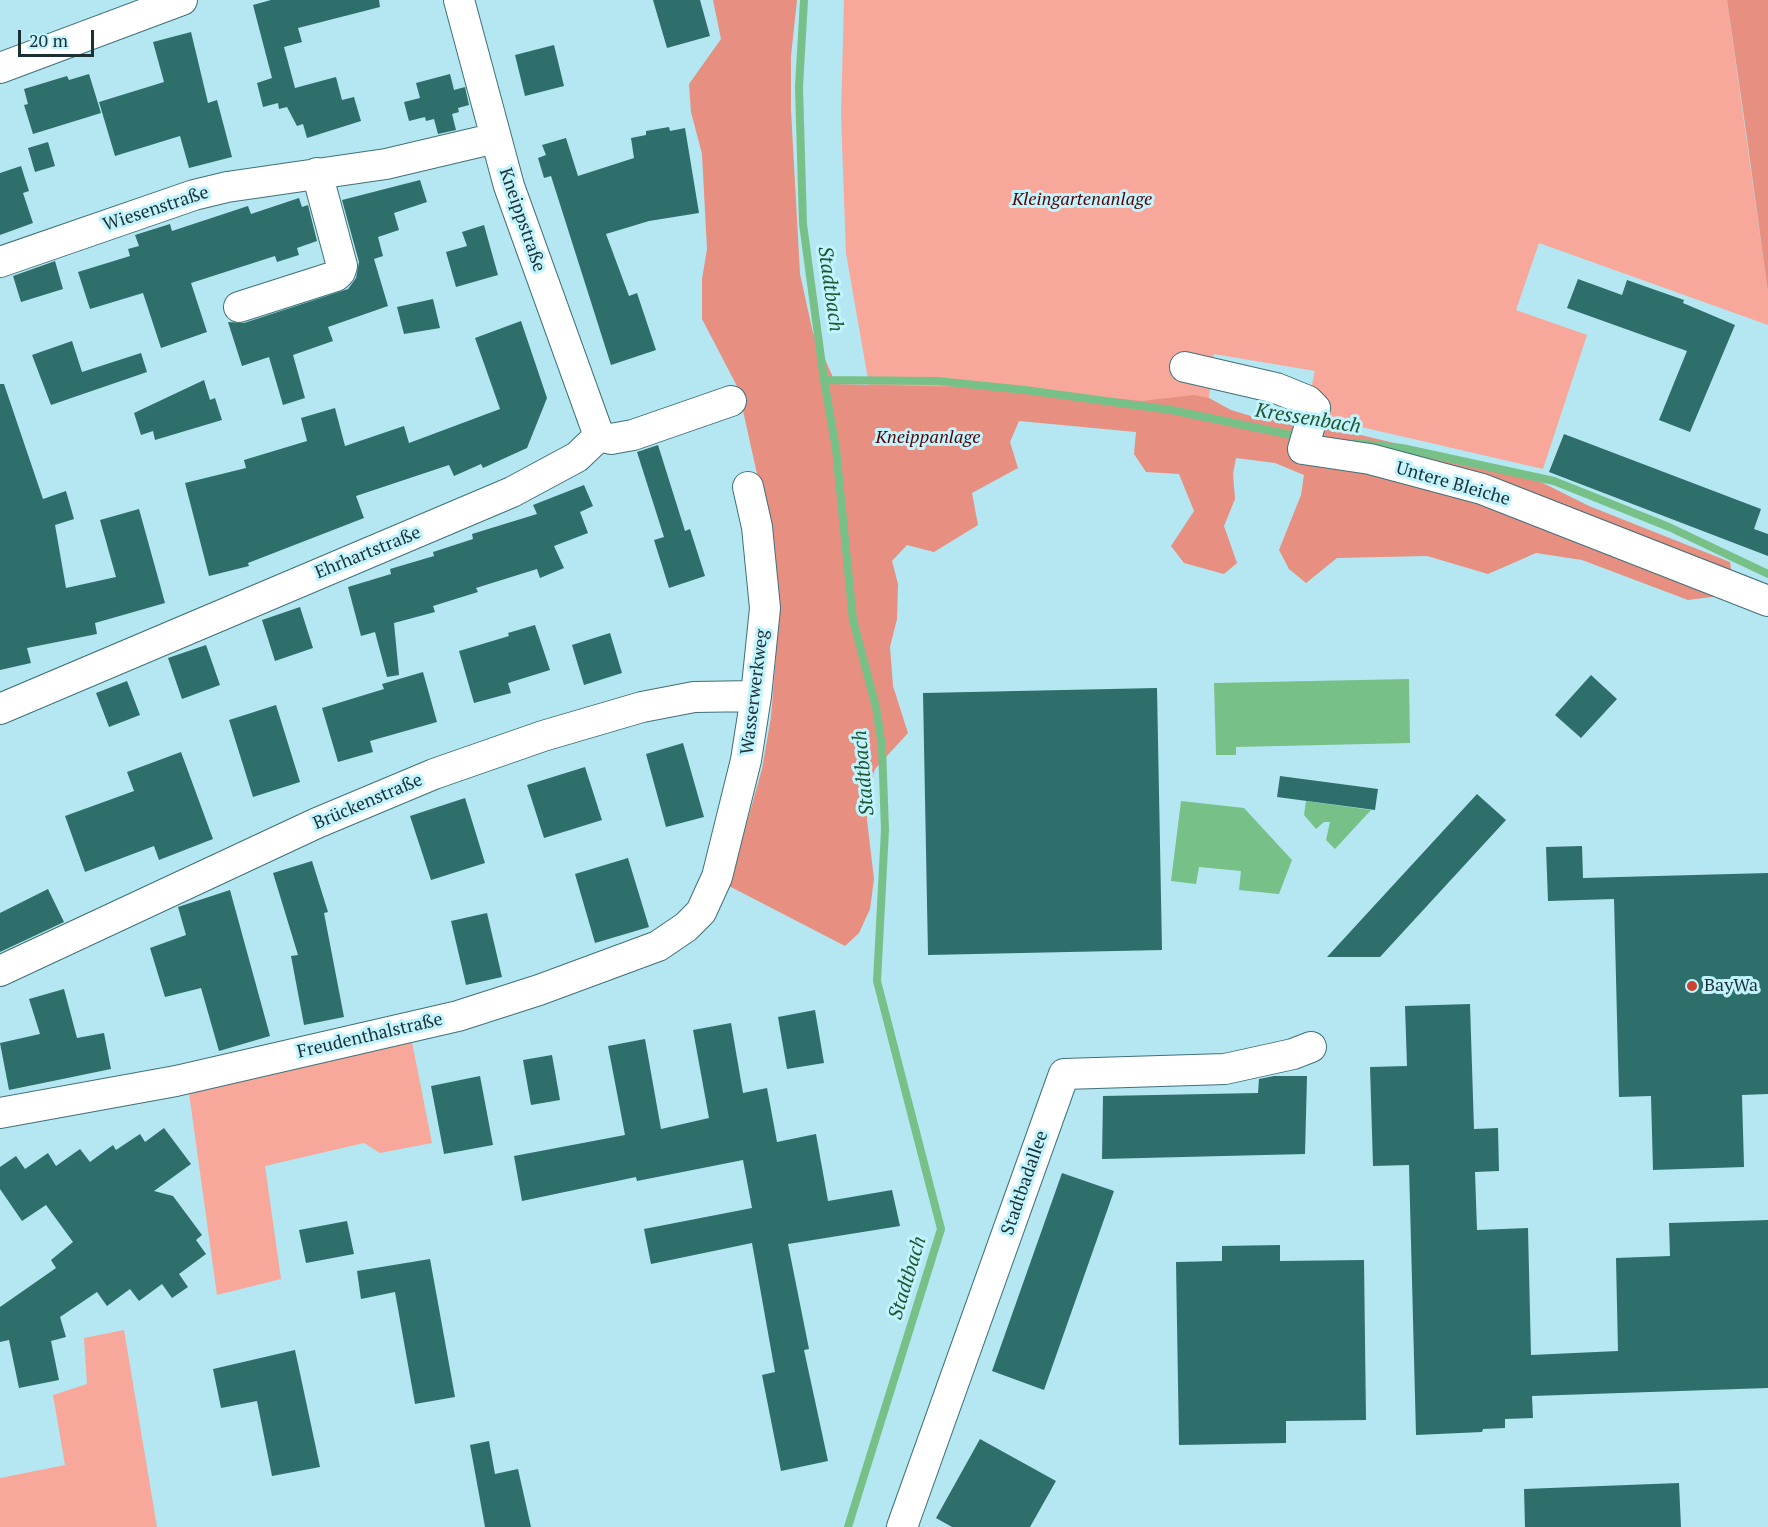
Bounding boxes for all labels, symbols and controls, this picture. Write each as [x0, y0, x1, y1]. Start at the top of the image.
scale bar [21, 18, 98, 56]
text: 20 m [29, 28, 68, 52]
street label: Kneippstraße [494, 165, 550, 275]
street label: Wiesenstraße [100, 182, 212, 236]
park label: Kleingartenanlage [1012, 189, 1152, 211]
water label: Stadtbach [812, 245, 848, 333]
water label: Kressenbach [1253, 399, 1363, 439]
park label: Kneippanlage [876, 427, 980, 449]
street label: Untere Bleiche [1393, 457, 1513, 511]
street label: Ehrhartstraße [312, 522, 424, 584]
street label: Wasserwerkweg [737, 628, 773, 756]
water label: Stadtbach [848, 729, 880, 817]
street label: Brückenstraße [310, 769, 426, 835]
place label: BayWa [1704, 975, 1758, 997]
marker: BayWa [1685, 979, 1699, 993]
street label: Freudenthalstraße [295, 1009, 445, 1063]
street label: Stadtbadallee [997, 1128, 1053, 1238]
water label: Stadtbach [884, 1233, 932, 1323]

